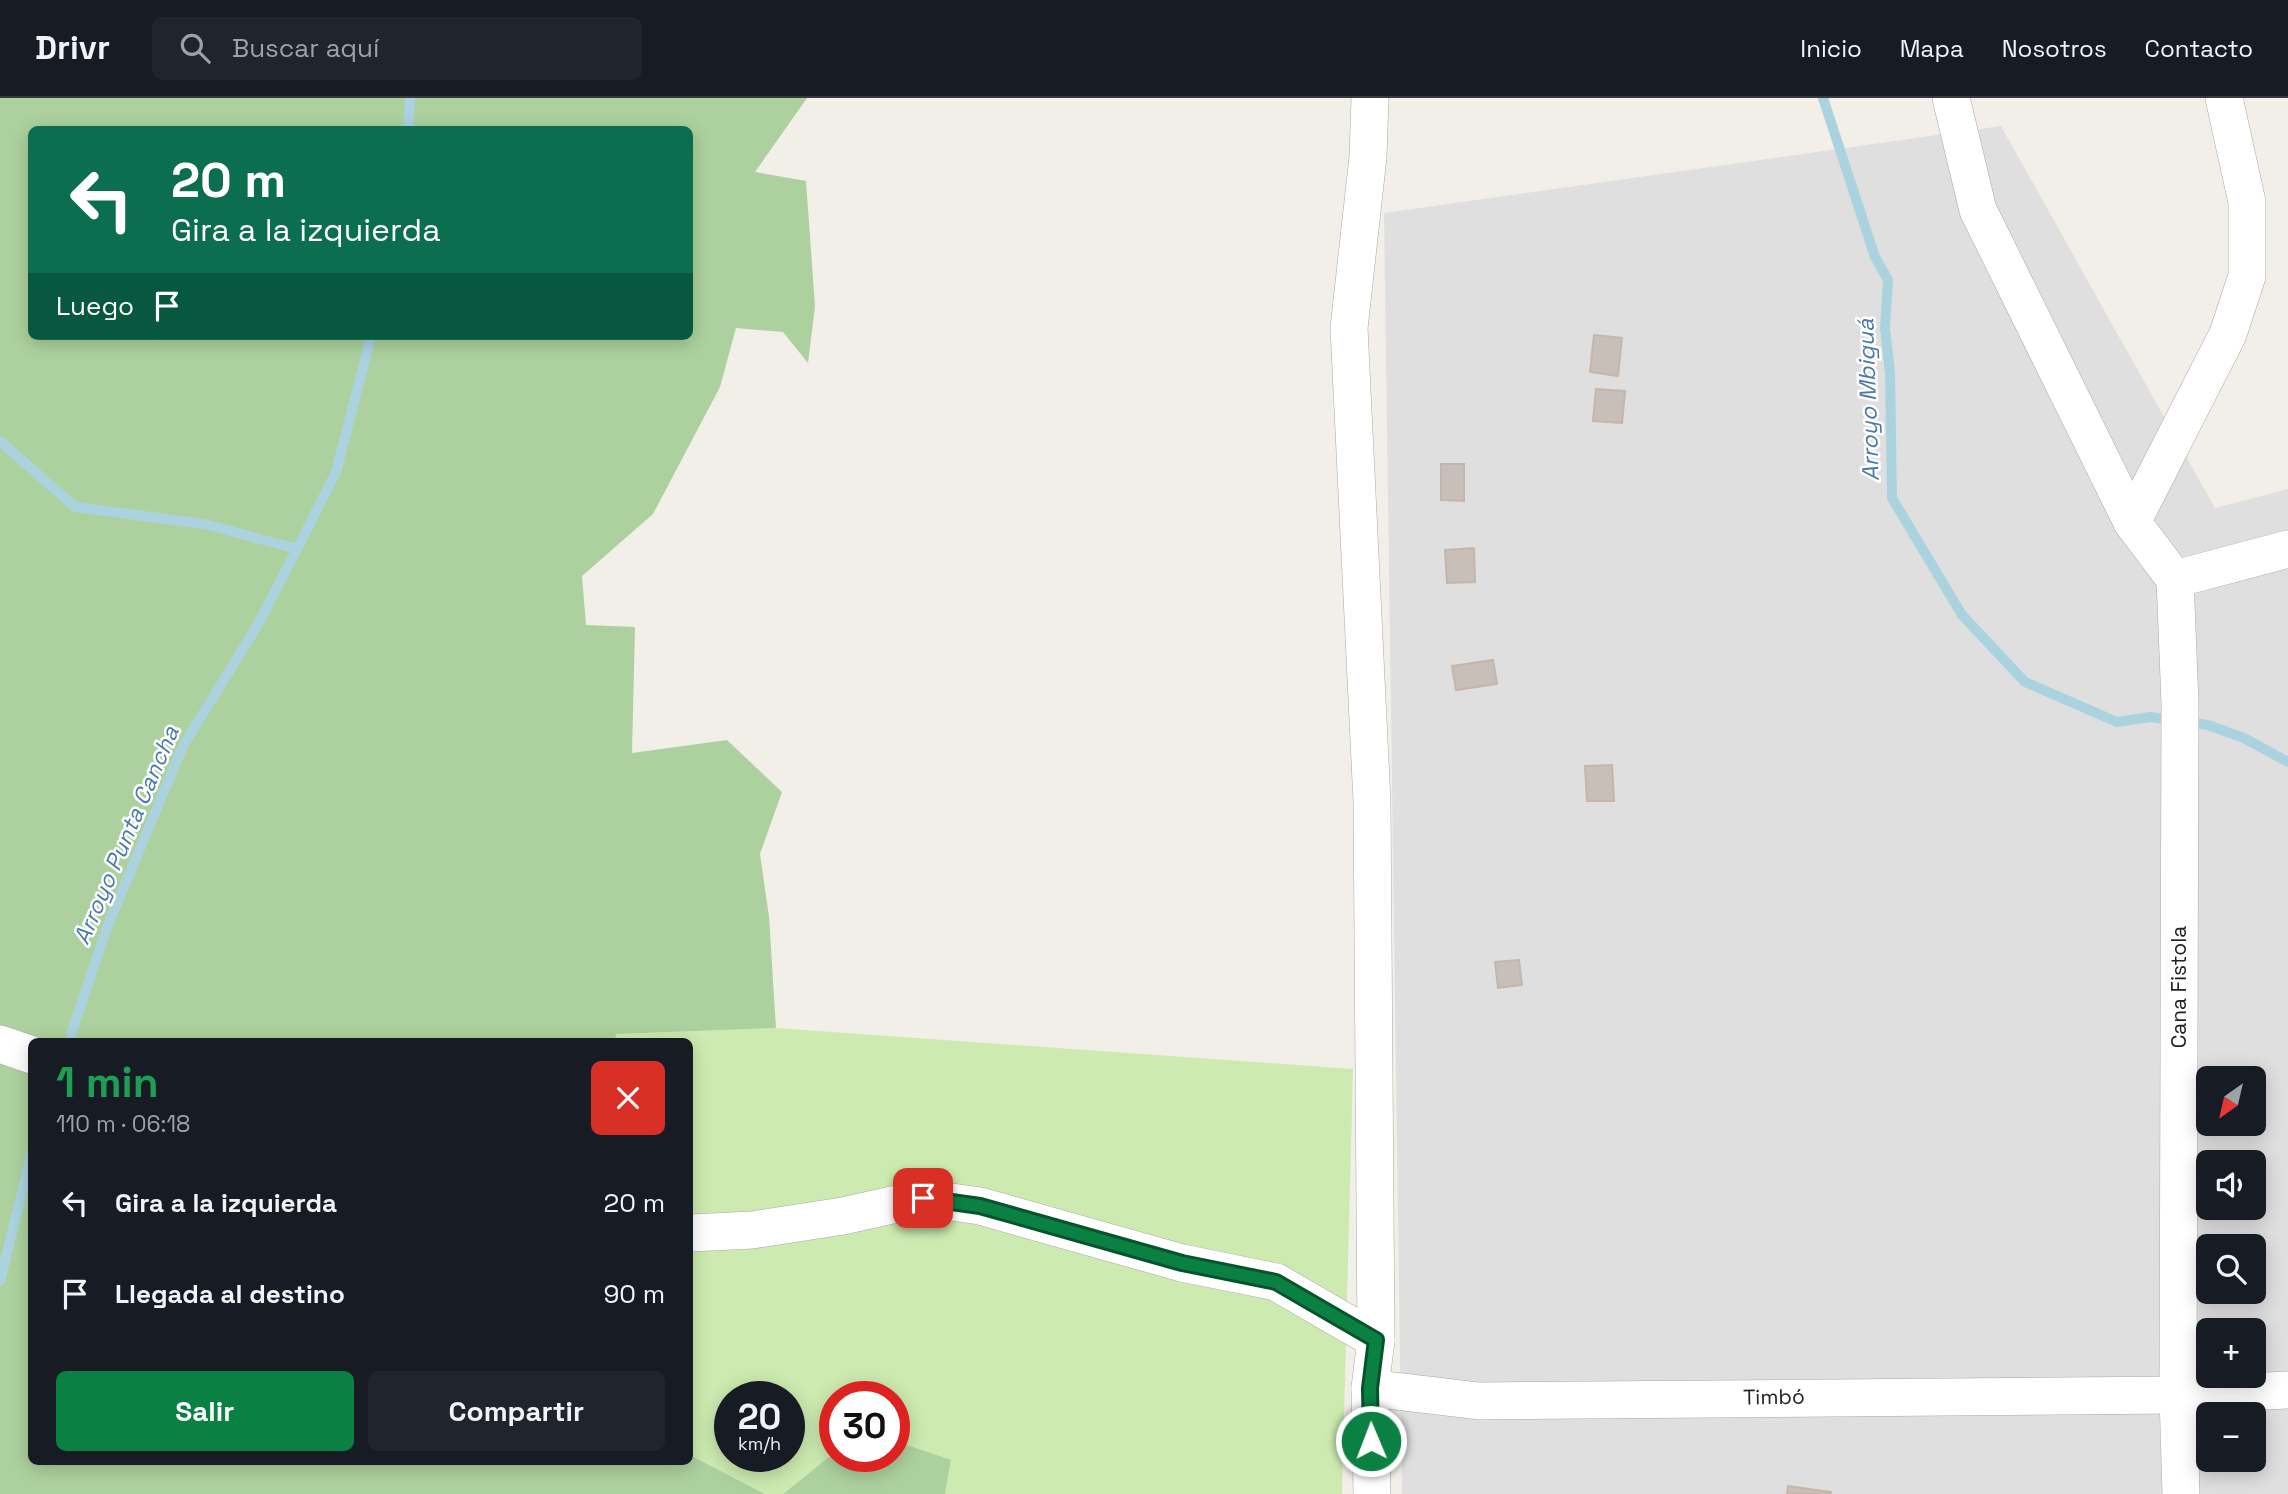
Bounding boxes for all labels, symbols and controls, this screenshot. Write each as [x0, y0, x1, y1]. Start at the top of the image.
search box [152, 17, 642, 80]
text: Drivr [35, 27, 110, 69]
icon: search [176, 29, 214, 67]
text: Buscar aquí [232, 31, 379, 65]
text: Inicio [1800, 33, 1862, 64]
text: Mapa [1900, 33, 1964, 64]
text: Nosotros [2002, 33, 2107, 64]
text: Contacto [2145, 33, 2253, 64]
text: 20 m [171, 149, 286, 211]
icon: left [56, 154, 147, 245]
text: Gira a la izquierda [171, 210, 441, 250]
icon: arrive [148, 287, 186, 325]
text: Luego [56, 289, 134, 323]
water label: Arroyo Mbiguá [1850, 318, 1886, 482]
water label: Arroyo Punta Cancha [66, 721, 186, 949]
street label: Cana Fistola [2165, 926, 2192, 1048]
text: 1 min [56, 1056, 159, 1109]
button: close [591, 1061, 665, 1135]
north arrow [2196, 1066, 2266, 1136]
map controls [2196, 1066, 2266, 1472]
text: 110 m · 06:18 [56, 1109, 190, 1139]
button: sound [2196, 1150, 2266, 1220]
pin [893, 1168, 953, 1228]
icon: arrive [904, 1179, 942, 1217]
icon: left [56, 1184, 94, 1222]
text: Gira a la izquierda [115, 1186, 337, 1220]
text: 20 m [604, 1186, 665, 1220]
button: search [2196, 1234, 2266, 1304]
icon: arrive [56, 1275, 94, 1313]
text: Llegada al destino [115, 1277, 345, 1311]
text: 90 m [603, 1277, 665, 1311]
button: + [2196, 1318, 2266, 1388]
button: Salir [56, 1371, 354, 1451]
button: Compartir [368, 1371, 665, 1451]
speed limit sign: 30 [819, 1381, 910, 1472]
street label: Timbó [1743, 1382, 1805, 1411]
text: 20 [738, 1395, 781, 1439]
button: − [2196, 1402, 2266, 1472]
position arrow [1334, 1404, 1408, 1478]
text: km/h [738, 1432, 781, 1455]

